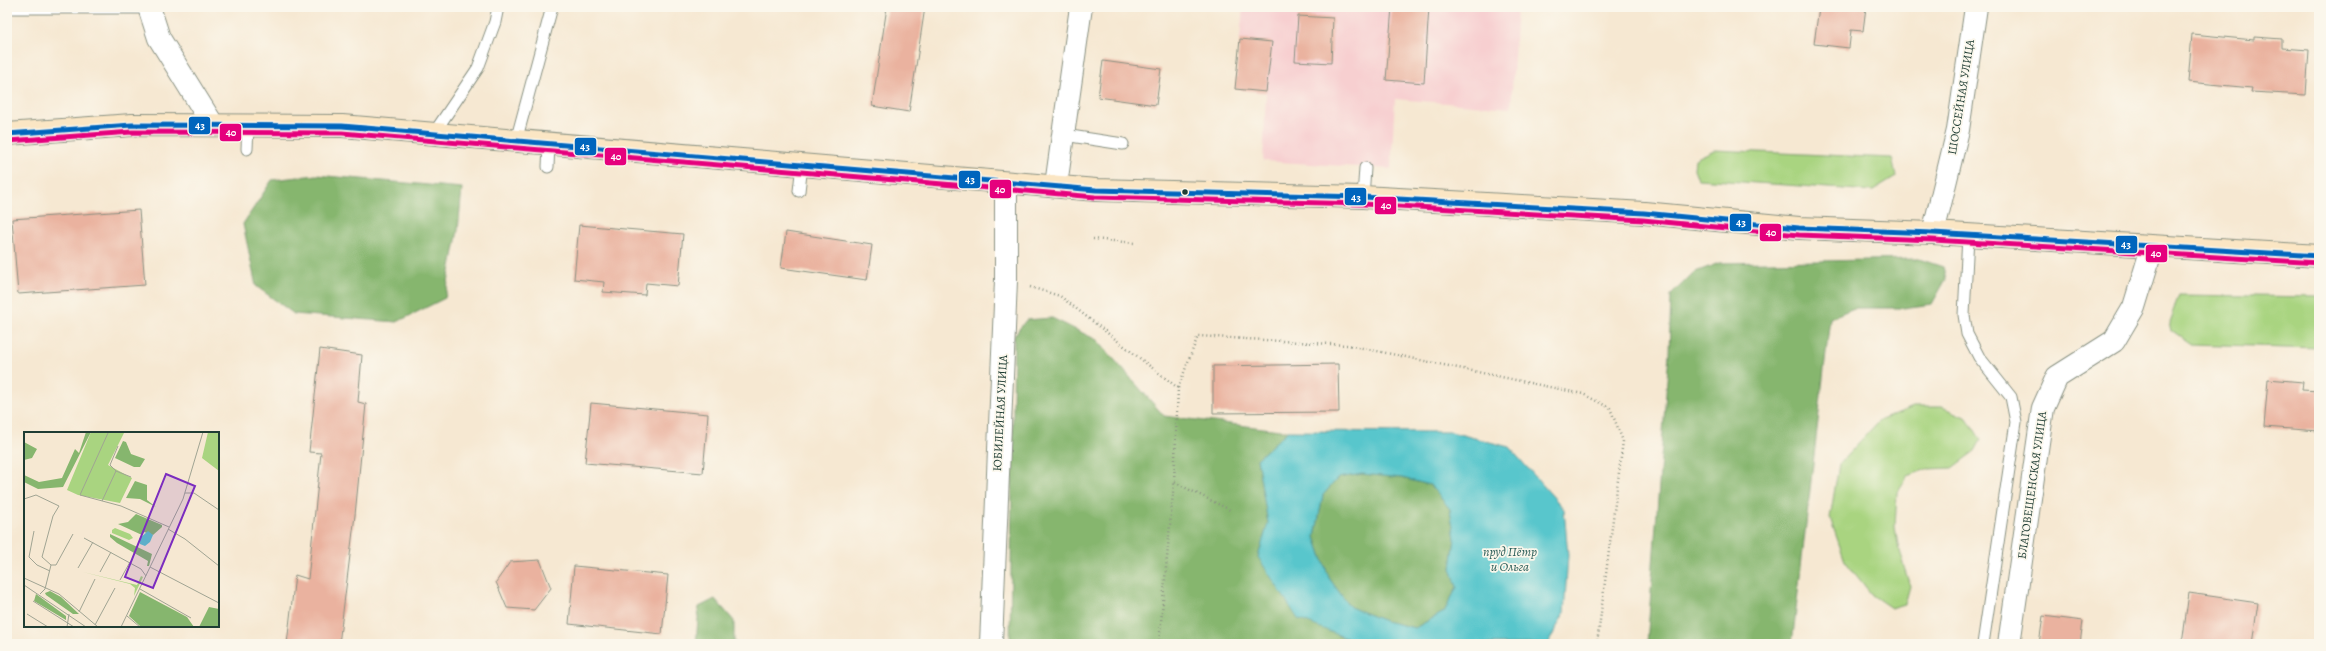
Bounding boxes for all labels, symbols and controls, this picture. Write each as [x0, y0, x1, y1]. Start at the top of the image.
street label: ШОССЕЙНАЯ УЛИЦА [1944, 37, 1978, 156]
line badge: 43 [188, 116, 211, 135]
text: 43 [195, 118, 205, 133]
line badge: 40 [219, 123, 242, 142]
text: 40 [226, 125, 237, 140]
line badge: 43 [574, 137, 597, 156]
text: 43 [580, 139, 590, 154]
line badge: 40 [604, 147, 627, 166]
text: 40 [611, 149, 622, 164]
line badge: 43 [958, 170, 981, 189]
text: 43 [965, 172, 975, 187]
line badge: 40 [989, 179, 1012, 199]
text: 40 [995, 182, 1006, 197]
unlabelled marker [1180, 187, 1190, 197]
line badge: 43 [1344, 187, 1367, 206]
text: 43 [1351, 190, 1361, 205]
line badge: 40 [1374, 196, 1397, 215]
text: 40 [1381, 198, 1392, 213]
line badge: 43 [1729, 213, 1752, 232]
text: 43 [1736, 215, 1746, 230]
line badge: 40 [1759, 223, 1782, 242]
text: 40 [1766, 225, 1777, 240]
line badge: 43 [2115, 235, 2138, 254]
text: 43 [2121, 237, 2131, 252]
line badge: 40 [2145, 244, 2168, 263]
text: 40 [2151, 246, 2162, 261]
street label: ЮБИЛЕЙНАЯ УЛИЦА [989, 353, 1011, 472]
street label: БЛАГОВЕЩЕНСКАЯ УЛИЦА [2014, 409, 2050, 560]
inset map [24, 432, 219, 627]
water label: пруд Пётр и Ольга [1483, 543, 1537, 575]

